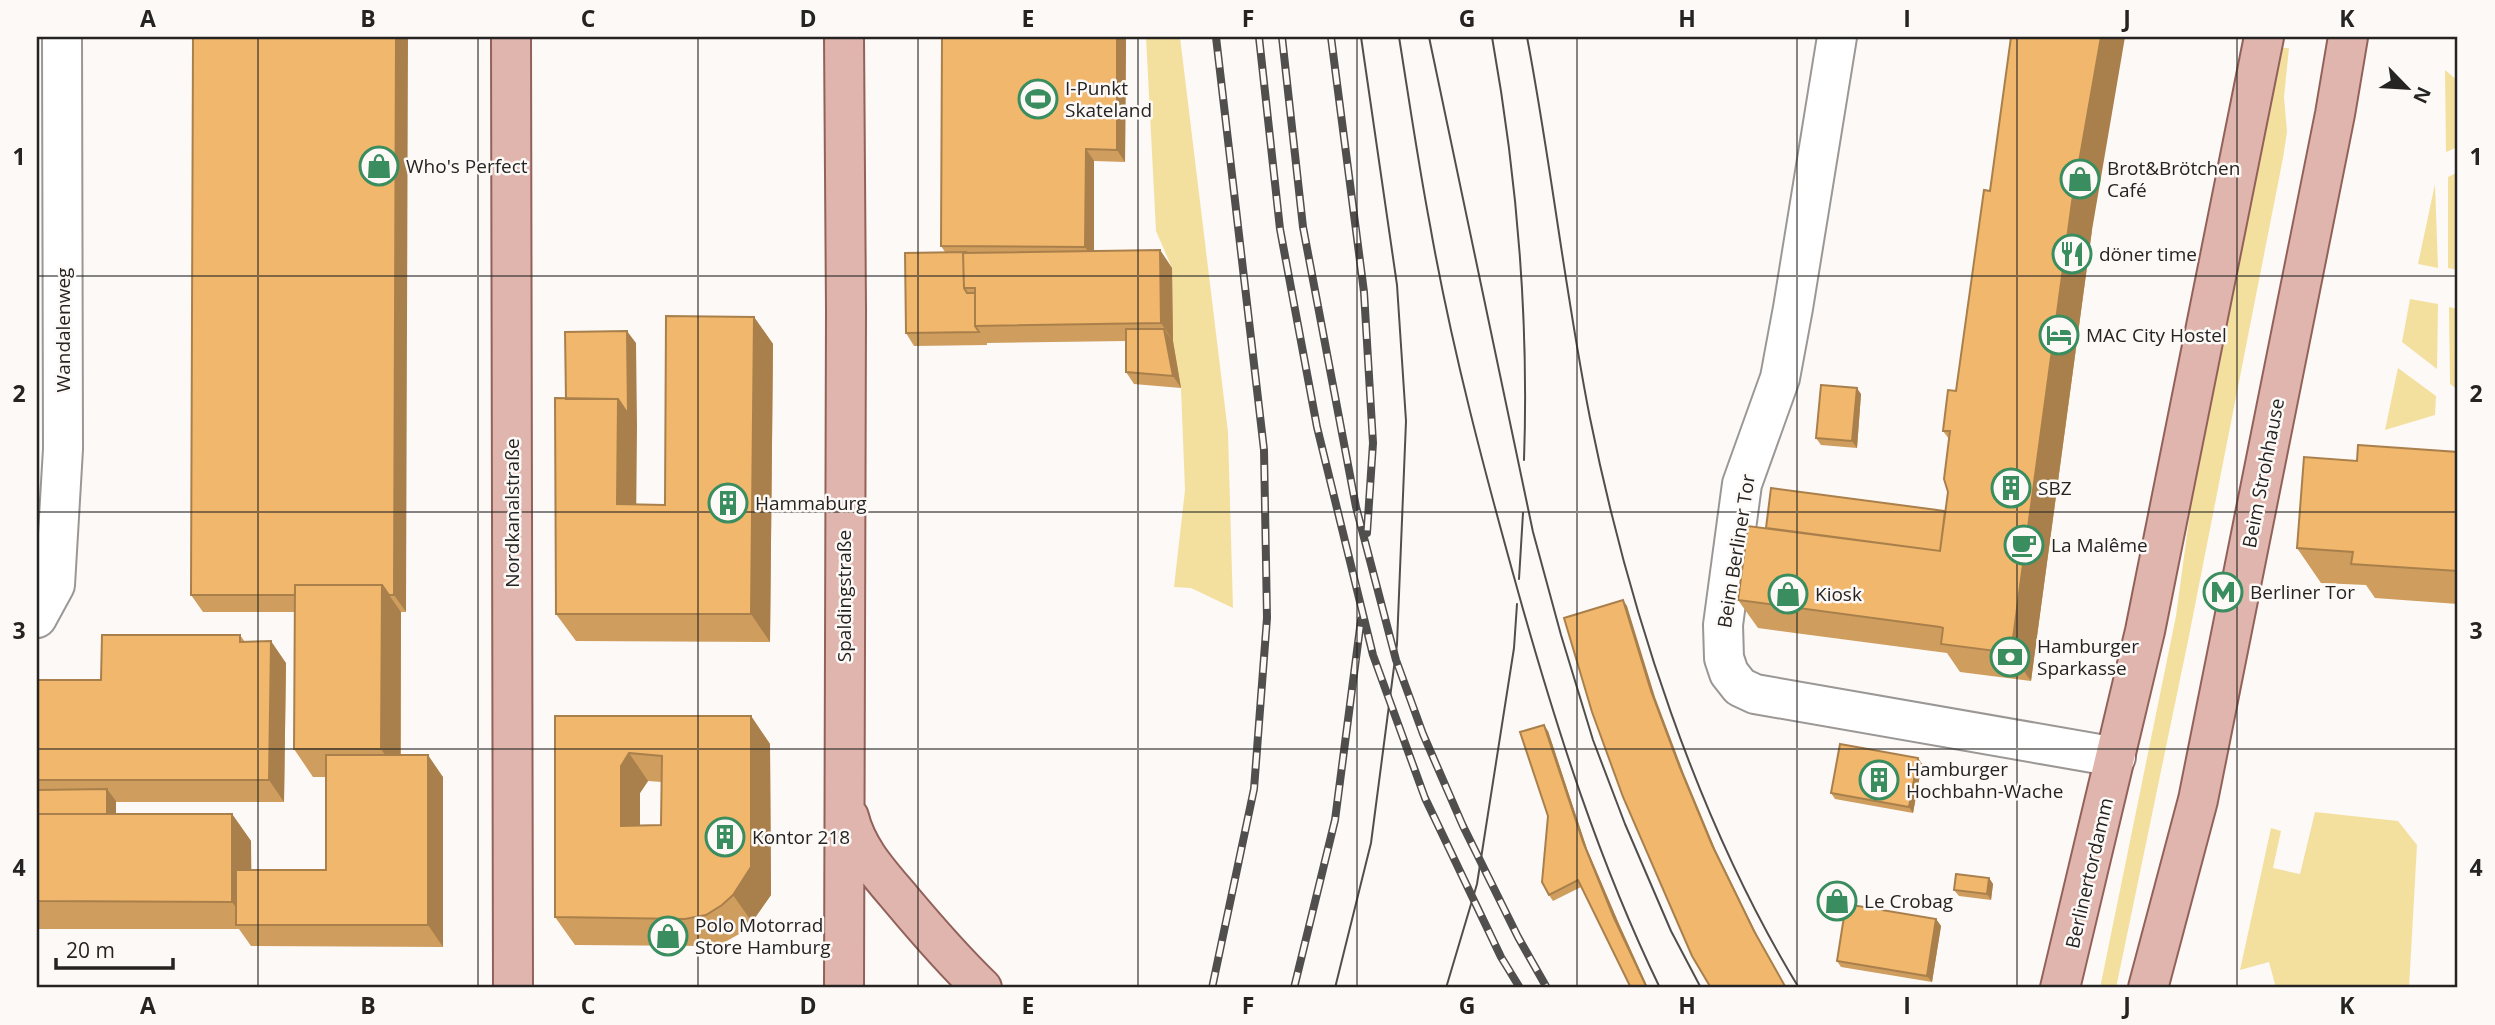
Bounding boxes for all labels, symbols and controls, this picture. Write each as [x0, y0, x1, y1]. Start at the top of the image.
text: A [140, 2, 156, 34]
text: B [360, 2, 376, 34]
text: C [581, 2, 595, 34]
text: D [799, 2, 817, 34]
text: E [1022, 2, 1034, 34]
text: F [1242, 2, 1254, 34]
text: G [1459, 2, 1475, 34]
text: H [1678, 2, 1696, 34]
text: I [1903, 2, 1911, 34]
text: J [2121, 2, 2131, 34]
text: K [2339, 2, 2355, 34]
north arrow [2372, 52, 2442, 122]
place label: I-Punkt Skateland [1065, 75, 1152, 123]
sports icon: I-Punkt Skateland [1017, 78, 1059, 120]
text: N [2407, 83, 2437, 108]
text: 1 [12, 140, 26, 172]
text: 1 [2469, 140, 2483, 172]
shop icon: Who's Perfect [358, 145, 400, 187]
place label: Who's Perfect [406, 153, 528, 179]
place label: Brot&Brötchen Café [2107, 155, 2240, 203]
shop icon: Brot&Brötchen Café [2059, 158, 2101, 200]
restaurant icon: döner time [2051, 233, 2093, 275]
place label: döner time [2099, 241, 2197, 267]
street label: Wandalenweg [50, 268, 76, 392]
hotel icon: MAC City Hostel [2038, 314, 2080, 356]
place label: MAC City Hostel [2086, 322, 2227, 348]
text: 2 [12, 377, 26, 409]
text: 2 [2469, 377, 2483, 409]
street label: Beim Strohhause [2236, 396, 2290, 550]
street label: Nordkanalstraße [499, 438, 525, 588]
building icon: SBZ [1990, 467, 2032, 509]
street label: Beim Berliner Tor [1711, 472, 1761, 630]
place label: SBZ [2038, 475, 2072, 501]
building icon: Hammaburg [707, 482, 749, 524]
place label: Hammaburg [755, 490, 867, 516]
cafe icon: La Malême [2003, 524, 2045, 566]
street label: Spaldingstraße [831, 530, 857, 662]
place label: La Malême [2051, 532, 2148, 558]
metro station icon: Berliner Tor [2202, 571, 2244, 613]
shop icon: Kiosk [1767, 573, 1809, 615]
place label: Berliner Tor [2250, 579, 2355, 605]
place label: Kiosk [1815, 581, 1862, 607]
text: 3 [12, 614, 26, 646]
text: 3 [2469, 614, 2483, 646]
place label: Hamburger Sparkasse [2037, 633, 2139, 681]
bank icon: Hamburger Sparkasse [1989, 636, 2031, 678]
place label: Hamburger Hochbahn-Wache [1906, 756, 2063, 804]
building icon: Hamburger Hochbahn-Wache [1858, 759, 1900, 801]
street label: Berlinertordamm [2059, 795, 2119, 951]
building icon: Kontor 218 [704, 816, 746, 858]
place label: Kontor 218 [752, 824, 850, 850]
text: 4 [12, 851, 26, 883]
text: 4 [2469, 851, 2483, 883]
shop icon: Le Crobag [1816, 880, 1858, 922]
place label: Le Crobag [1864, 888, 1953, 914]
place label: Polo Motorrad Store Hamburg [695, 912, 831, 960]
shop icon: Polo Motorrad Store Hamburg [647, 915, 689, 957]
scale bar [56, 927, 173, 971]
text: 20 m [66, 936, 115, 964]
text: A [140, 989, 156, 1021]
text: B [360, 989, 376, 1021]
text: C [581, 989, 595, 1021]
text: D [799, 989, 817, 1021]
text: E [1022, 989, 1034, 1021]
text: F [1242, 989, 1254, 1021]
text: G [1459, 989, 1475, 1021]
text: H [1678, 989, 1696, 1021]
text: I [1903, 989, 1911, 1021]
text: J [2121, 989, 2131, 1021]
text: K [2339, 989, 2355, 1021]

